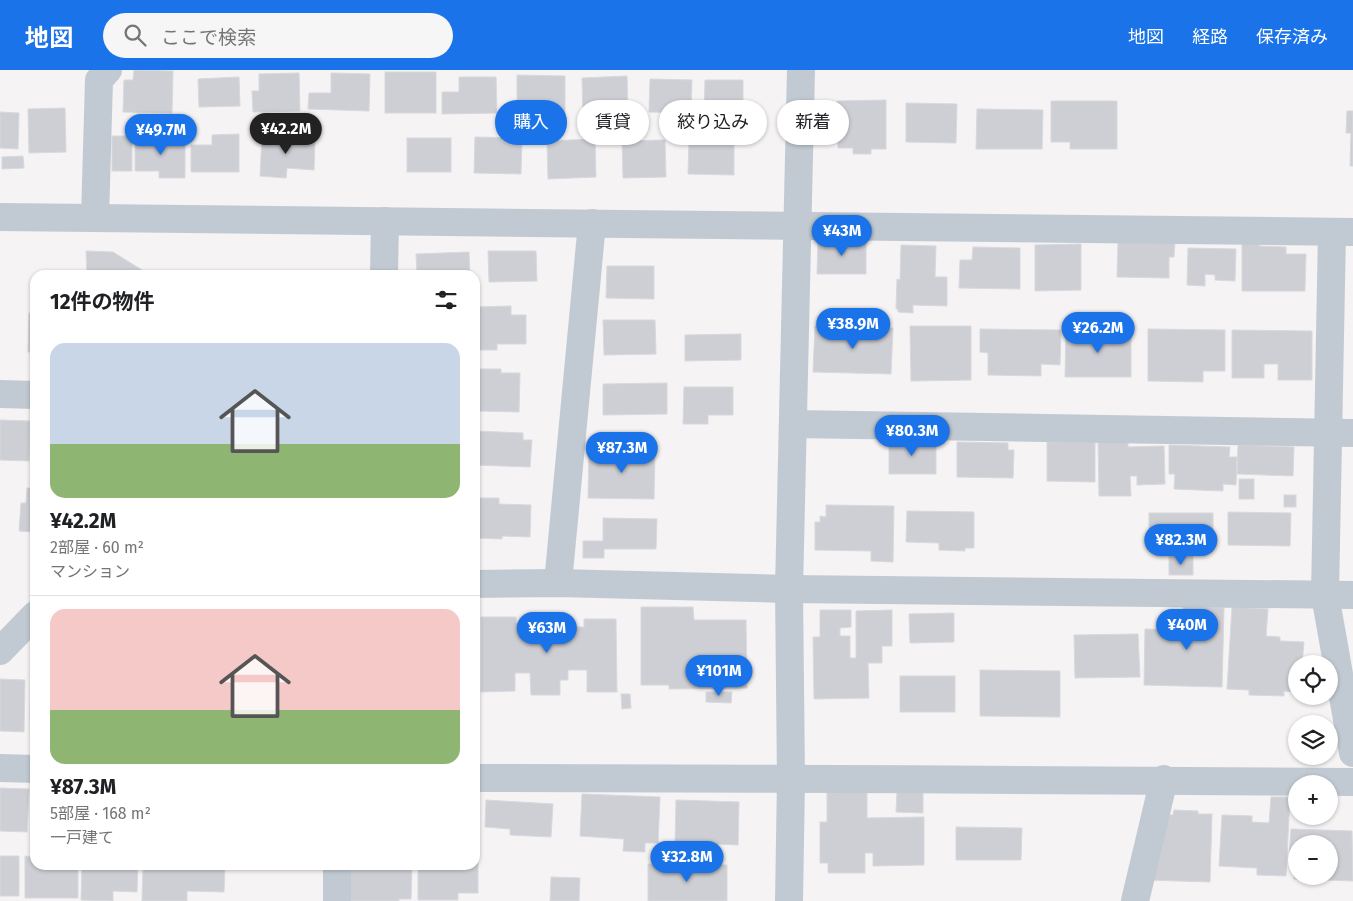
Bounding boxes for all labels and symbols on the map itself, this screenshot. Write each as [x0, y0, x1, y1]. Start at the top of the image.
pin: ¥42.2M [245, 112, 327, 155]
pin: ¥49.7M [120, 114, 202, 156]
pin: ¥43M [812, 214, 872, 257]
pin: ¥38.9M [812, 308, 894, 350]
pin: ¥26.2M [1057, 312, 1139, 354]
pin: ¥80.3M [871, 414, 953, 457]
pin: ¥87.3M [581, 432, 663, 474]
pin: ¥82.3M [1140, 524, 1222, 566]
pin: ¥40M [1157, 608, 1217, 651]
pin: ¥63M [517, 612, 577, 654]
pin: ¥101M [684, 654, 754, 697]
pin: ¥32.8M [646, 840, 728, 883]

